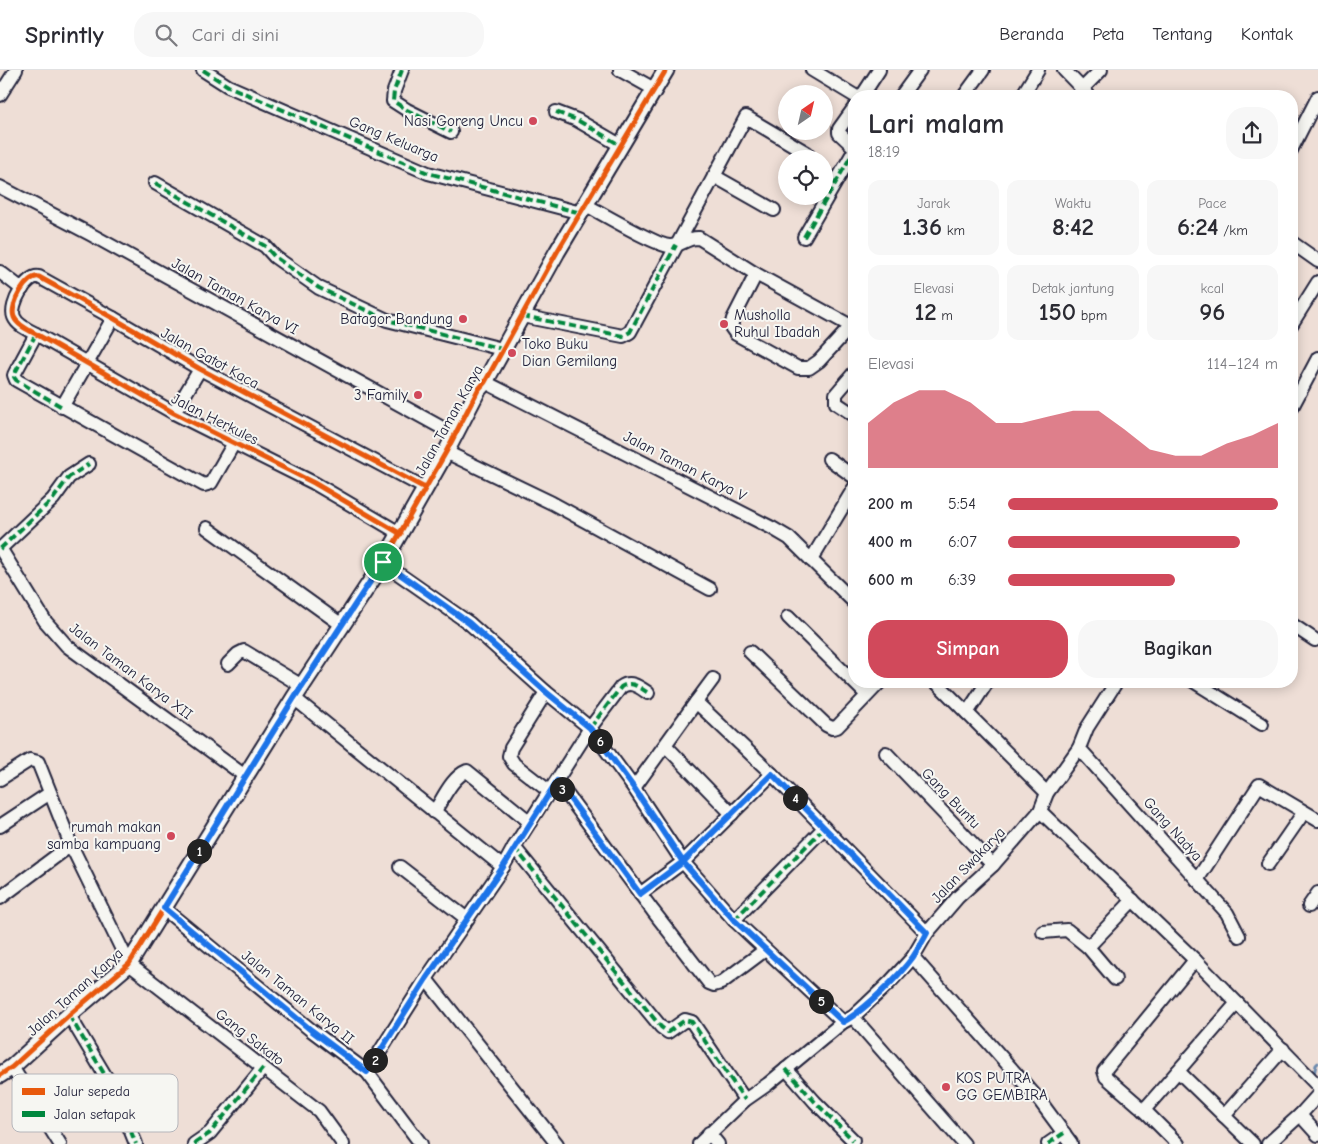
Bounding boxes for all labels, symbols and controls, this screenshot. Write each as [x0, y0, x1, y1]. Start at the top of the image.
search box [134, 12, 484, 57]
text: Sprintly [25, 21, 104, 49]
icon: search [152, 21, 180, 49]
text: Cari di sini [192, 24, 279, 46]
text: Beranda [999, 24, 1064, 45]
text: Peta [1092, 24, 1124, 45]
text: Tentang [1152, 24, 1213, 45]
text: Kontak [1241, 24, 1293, 45]
north arrow [778, 85, 832, 140]
map controls [778, 85, 833, 205]
button: share [1226, 107, 1278, 159]
text: Lari malam [868, 108, 1004, 140]
street label: Gang Keluarga [347, 112, 441, 166]
place label: Nasi Goreng Uncu [404, 112, 523, 130]
marker: Nasi Goreng Uncu [527, 115, 539, 127]
text: 18:19 [868, 143, 900, 161]
button: locate [778, 150, 833, 205]
text: Jarak [917, 195, 950, 212]
text: Waktu [1055, 195, 1091, 212]
text: Pace [1198, 195, 1226, 212]
text: 1.36 [902, 212, 942, 241]
text: 8:42 [1052, 212, 1094, 241]
text: 6:24 [1177, 212, 1219, 241]
text: km [942, 222, 965, 239]
text: /km [1219, 222, 1248, 239]
street label: Jalan Taman Karya VI [169, 254, 301, 338]
text: Elevasi [914, 280, 954, 297]
text: Detak jantung [1032, 280, 1114, 297]
text: kcal [1201, 280, 1224, 297]
text: 12 [914, 297, 937, 326]
text: 150 [1039, 297, 1076, 326]
text: 96 [1199, 297, 1225, 326]
place label: Musholla Ruhul Ibadah [734, 306, 820, 341]
text: m [937, 307, 953, 324]
text: bpm [1076, 307, 1107, 324]
place label: Batagor Bandung [340, 310, 453, 328]
marker: Batagor Bandung [457, 313, 469, 325]
marker: Musholla Ruhul Ibadah [718, 318, 730, 330]
street label: Jalan Gatot Kaca [158, 324, 262, 392]
place label: Toko Buku Dian Gemilang [522, 335, 617, 370]
marker: Toko Buku Dian Gemilang [506, 347, 518, 359]
text: Elevasi [868, 355, 914, 373]
text: 114–124 m [1207, 355, 1278, 373]
street label: Jalan Taman Karya [411, 362, 487, 478]
place label: 3 Family [354, 386, 408, 404]
street label: Jalan Herkules [168, 389, 262, 449]
marker: 3 Family [412, 389, 424, 401]
street label: Jalan Taman Karya V [620, 427, 750, 505]
text: 200 m [868, 495, 913, 513]
text: 5:54 [948, 495, 976, 513]
text: 400 m [868, 533, 912, 551]
text: 6:07 [948, 533, 977, 551]
pin [362, 541, 404, 583]
icon: arrive [369, 548, 397, 576]
text: 600 m [868, 571, 913, 589]
text: 6:39 [948, 571, 976, 589]
street label: Jalan Taman Karya XII [66, 619, 196, 723]
button: Simpan [868, 620, 1068, 678]
button: Bagikan [1078, 620, 1278, 678]
pin: 6 [588, 728, 612, 754]
text: 6 [597, 733, 604, 750]
street label: Gang Buntu [918, 764, 984, 832]
pin: 3 [550, 776, 574, 802]
text: 3 [559, 781, 566, 798]
pin: 4 [782, 786, 808, 810]
text: 4 [792, 790, 799, 807]
street label: Gang Nadya [1140, 793, 1206, 865]
place label: rumah makan samba kampuang [47, 818, 161, 853]
street label: Jalan Swakarya [927, 823, 1009, 907]
marker: rumah makan samba kampuang [165, 830, 177, 842]
pin: 1 [186, 838, 212, 864]
text: 1 [197, 843, 202, 860]
street label: Jalan Taman Karya [23, 944, 127, 1040]
street label: Jalan Taman Karya II [238, 946, 358, 1048]
pin: 5 [808, 988, 834, 1014]
text: 5 [818, 993, 825, 1010]
street label: Gang Sakato [212, 1005, 288, 1069]
pin: 2 [362, 1048, 388, 1072]
text: 2 [372, 1052, 379, 1069]
place label: KOS PUTRA GG GEMBIRA [956, 1069, 1048, 1104]
legend [12, 1074, 178, 1132]
marker: KOS PUTRA GG GEMBIRA [940, 1081, 952, 1093]
text: Jalur sepeda [54, 1083, 130, 1100]
text: Jalan setapak [54, 1106, 136, 1123]

